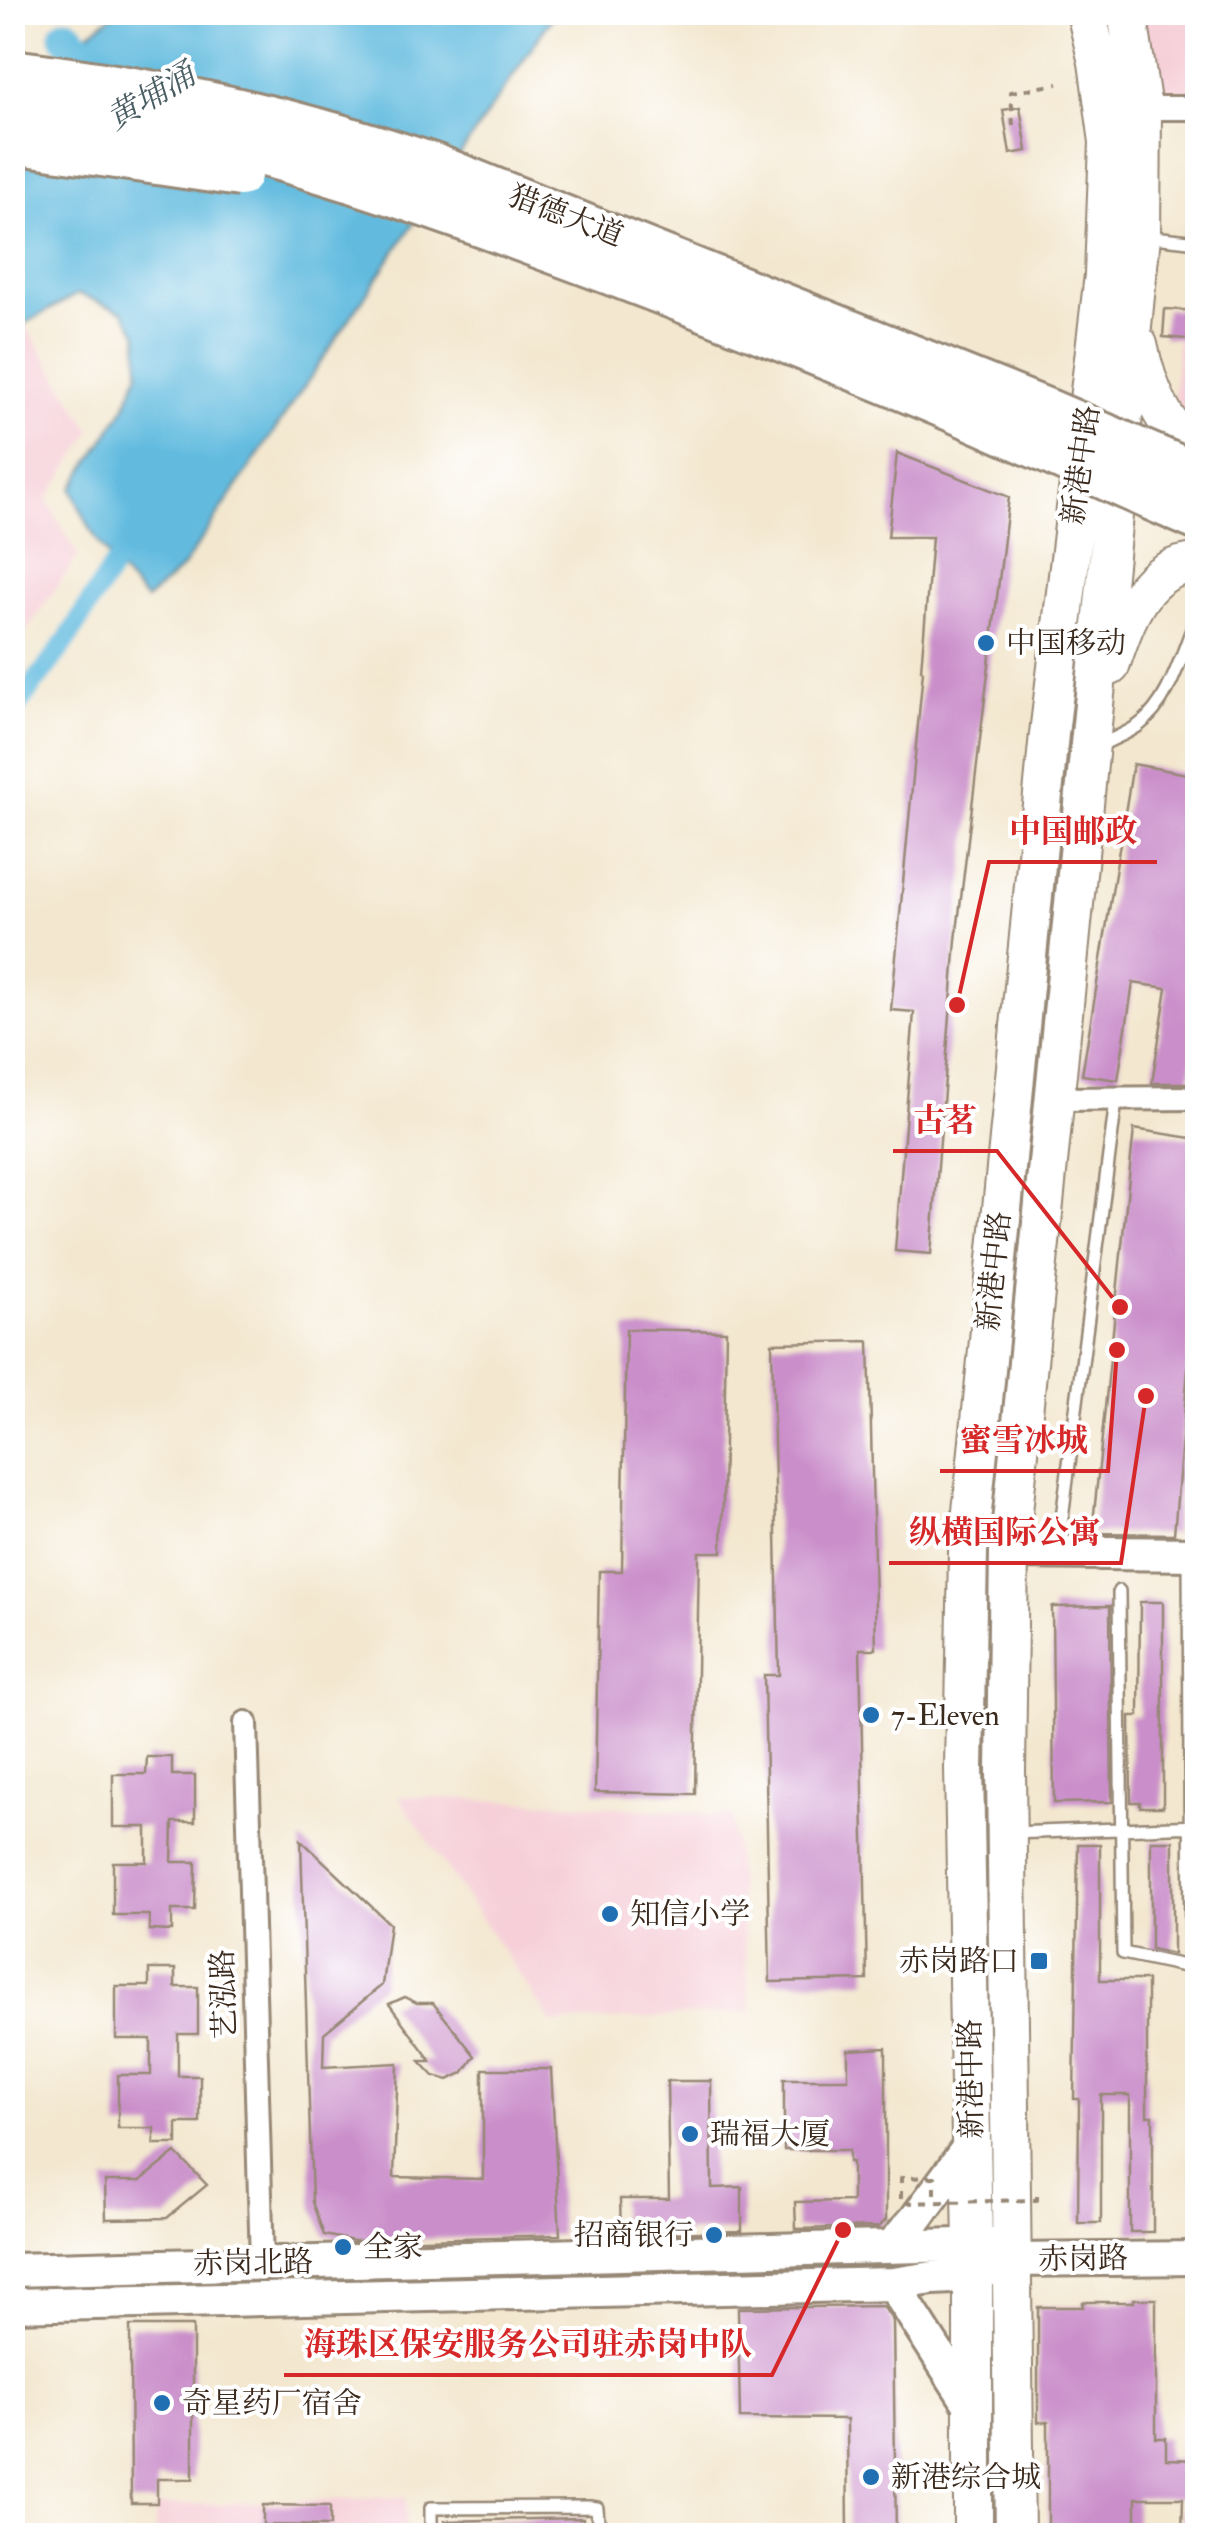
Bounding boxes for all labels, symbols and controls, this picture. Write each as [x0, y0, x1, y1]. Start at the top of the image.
water label: 黄埔涌 [100, 53, 206, 139]
street label: 猎德大道 [503, 177, 629, 255]
street label: 新港中路 [1054, 403, 1108, 527]
place label: 中国移动 [1006, 625, 1126, 662]
marker: 中国移动 [975, 632, 997, 654]
callout: 中国邮政 [989, 800, 1157, 862]
text: 中国邮政 [1009, 812, 1137, 852]
callout: 古茗 [893, 1089, 997, 1151]
text: 古茗 [913, 1101, 977, 1141]
street label: 新港中路 [969, 1209, 1019, 1333]
callout: 蜜雪冰城 [940, 1409, 1108, 1471]
text: 蜜雪冰城 [960, 1421, 1088, 1461]
callout: 纵横国际公寓 [889, 1501, 1121, 1563]
text: 纵横国际公寓 [909, 1513, 1101, 1553]
place label: 7-Eleven [891, 1697, 1000, 1734]
marker: 7-Eleven [860, 1704, 882, 1726]
place label: 知信小学 [630, 1896, 750, 1933]
marker: 知信小学 [599, 1903, 621, 1925]
place label: 赤岗路口 [899, 1943, 1019, 1980]
street label: 艺泓路 [204, 1948, 244, 2040]
marker: 赤岗路口 [1028, 1950, 1050, 1972]
street label: 新港中路 [951, 2019, 991, 2139]
place label: 瑞福大厦 [710, 2116, 830, 2153]
marker: 瑞福大厦 [679, 2123, 701, 2145]
place label: 招商银行 [574, 2217, 694, 2254]
marker: 招商银行 [703, 2224, 725, 2246]
place label: 全家 [363, 2229, 423, 2266]
marker: 全家 [332, 2236, 354, 2258]
street label: 赤岗路 [1038, 2240, 1128, 2278]
street label: 赤岗北路 [193, 2243, 313, 2283]
callout: 海珠区保安服务公司驻赤岗中队 [284, 2313, 772, 2375]
text: 海珠区保安服务公司驻赤岗中队 [304, 2325, 752, 2365]
place label: 奇星药厂宿舍 [182, 2385, 362, 2422]
marker: 奇星药厂宿舍 [151, 2392, 173, 2414]
place label: 新港综合城 [891, 2459, 1041, 2496]
marker: 新港综合城 [860, 2466, 882, 2488]

